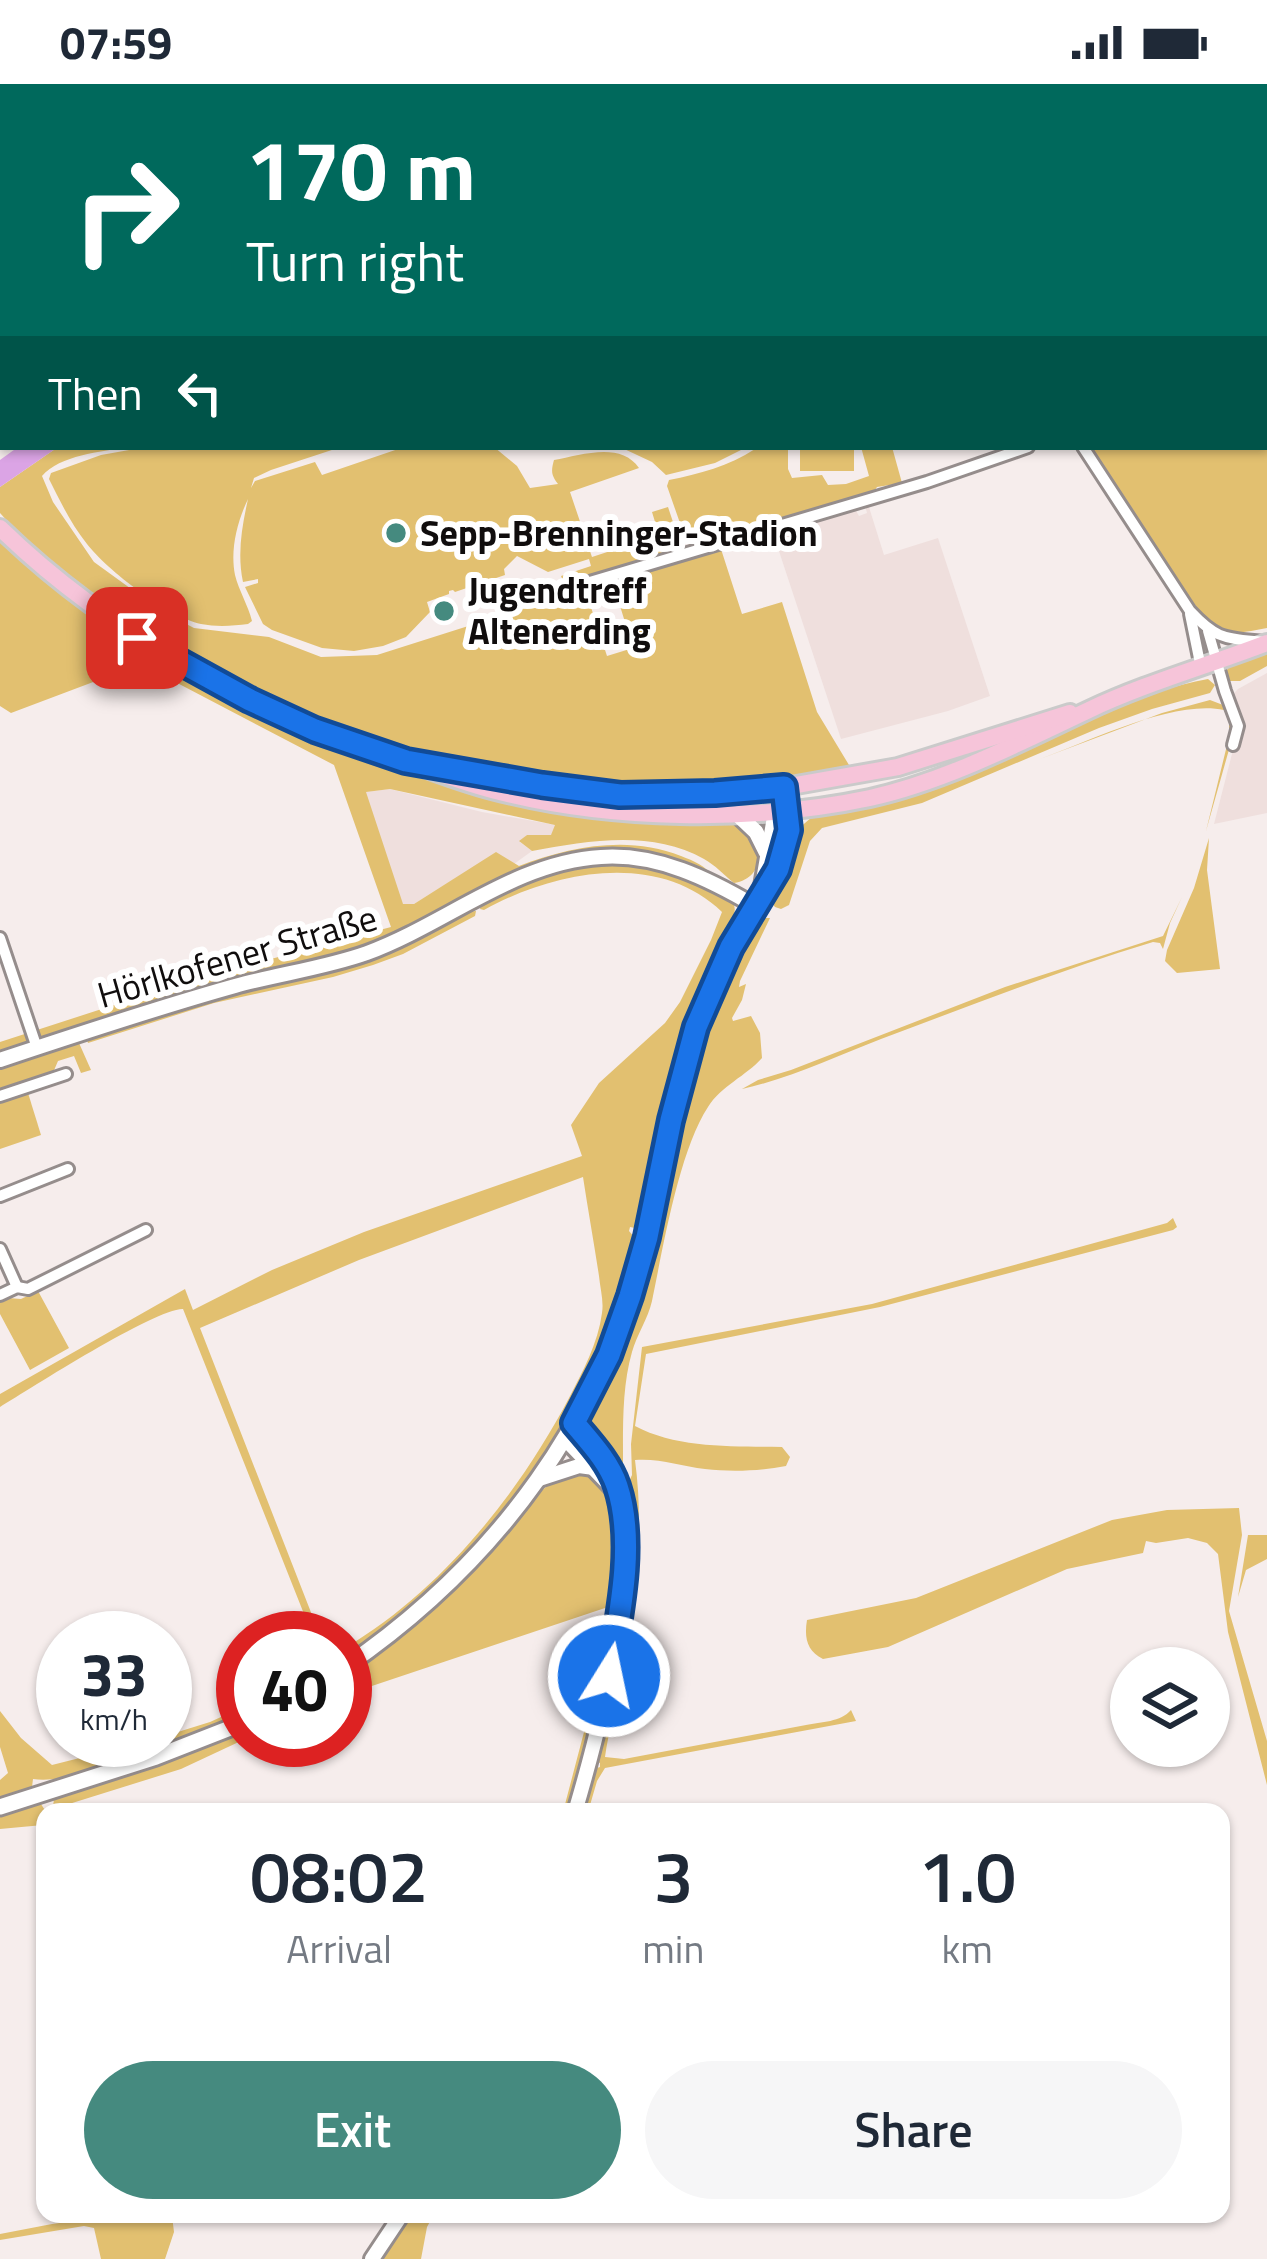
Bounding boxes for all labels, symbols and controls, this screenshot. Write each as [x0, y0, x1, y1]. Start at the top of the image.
text: 07:59 [60, 8, 172, 76]
text: 170 m [246, 105, 476, 233]
icon: right [48, 132, 204, 288]
text: Turn right [246, 220, 464, 302]
text: Then [48, 359, 143, 427]
icon: left [167, 360, 233, 426]
place label: Sepp-Brenninger-Stadion [420, 505, 818, 560]
marker: Sepp-Brenninger-Stadion [383, 520, 409, 546]
place label: Jugendtreff Altenerding [468, 562, 651, 658]
pin [86, 587, 188, 689]
marker: Jugendtreff Altenerding [431, 598, 457, 624]
icon: arrive [104, 605, 170, 671]
street label: Hörlkofener Straße [91, 889, 383, 1022]
speed limit sign: 40 [216, 1611, 372, 1767]
position arrow [546, 1613, 672, 1739]
text: 33 [80, 1628, 148, 1719]
map controls [1110, 1647, 1230, 1767]
button: layers [1110, 1647, 1230, 1767]
text: km/h [80, 1696, 148, 1742]
text: 08:02 [250, 1820, 428, 1930]
text: 3 [653, 1820, 693, 1930]
text: 1.0 [918, 1820, 1016, 1930]
text: Arrival [286, 1919, 392, 1978]
text: min [642, 1919, 704, 1978]
text: km [942, 1919, 993, 1978]
button: Exit [84, 2061, 621, 2199]
button: Share [645, 2061, 1182, 2199]

